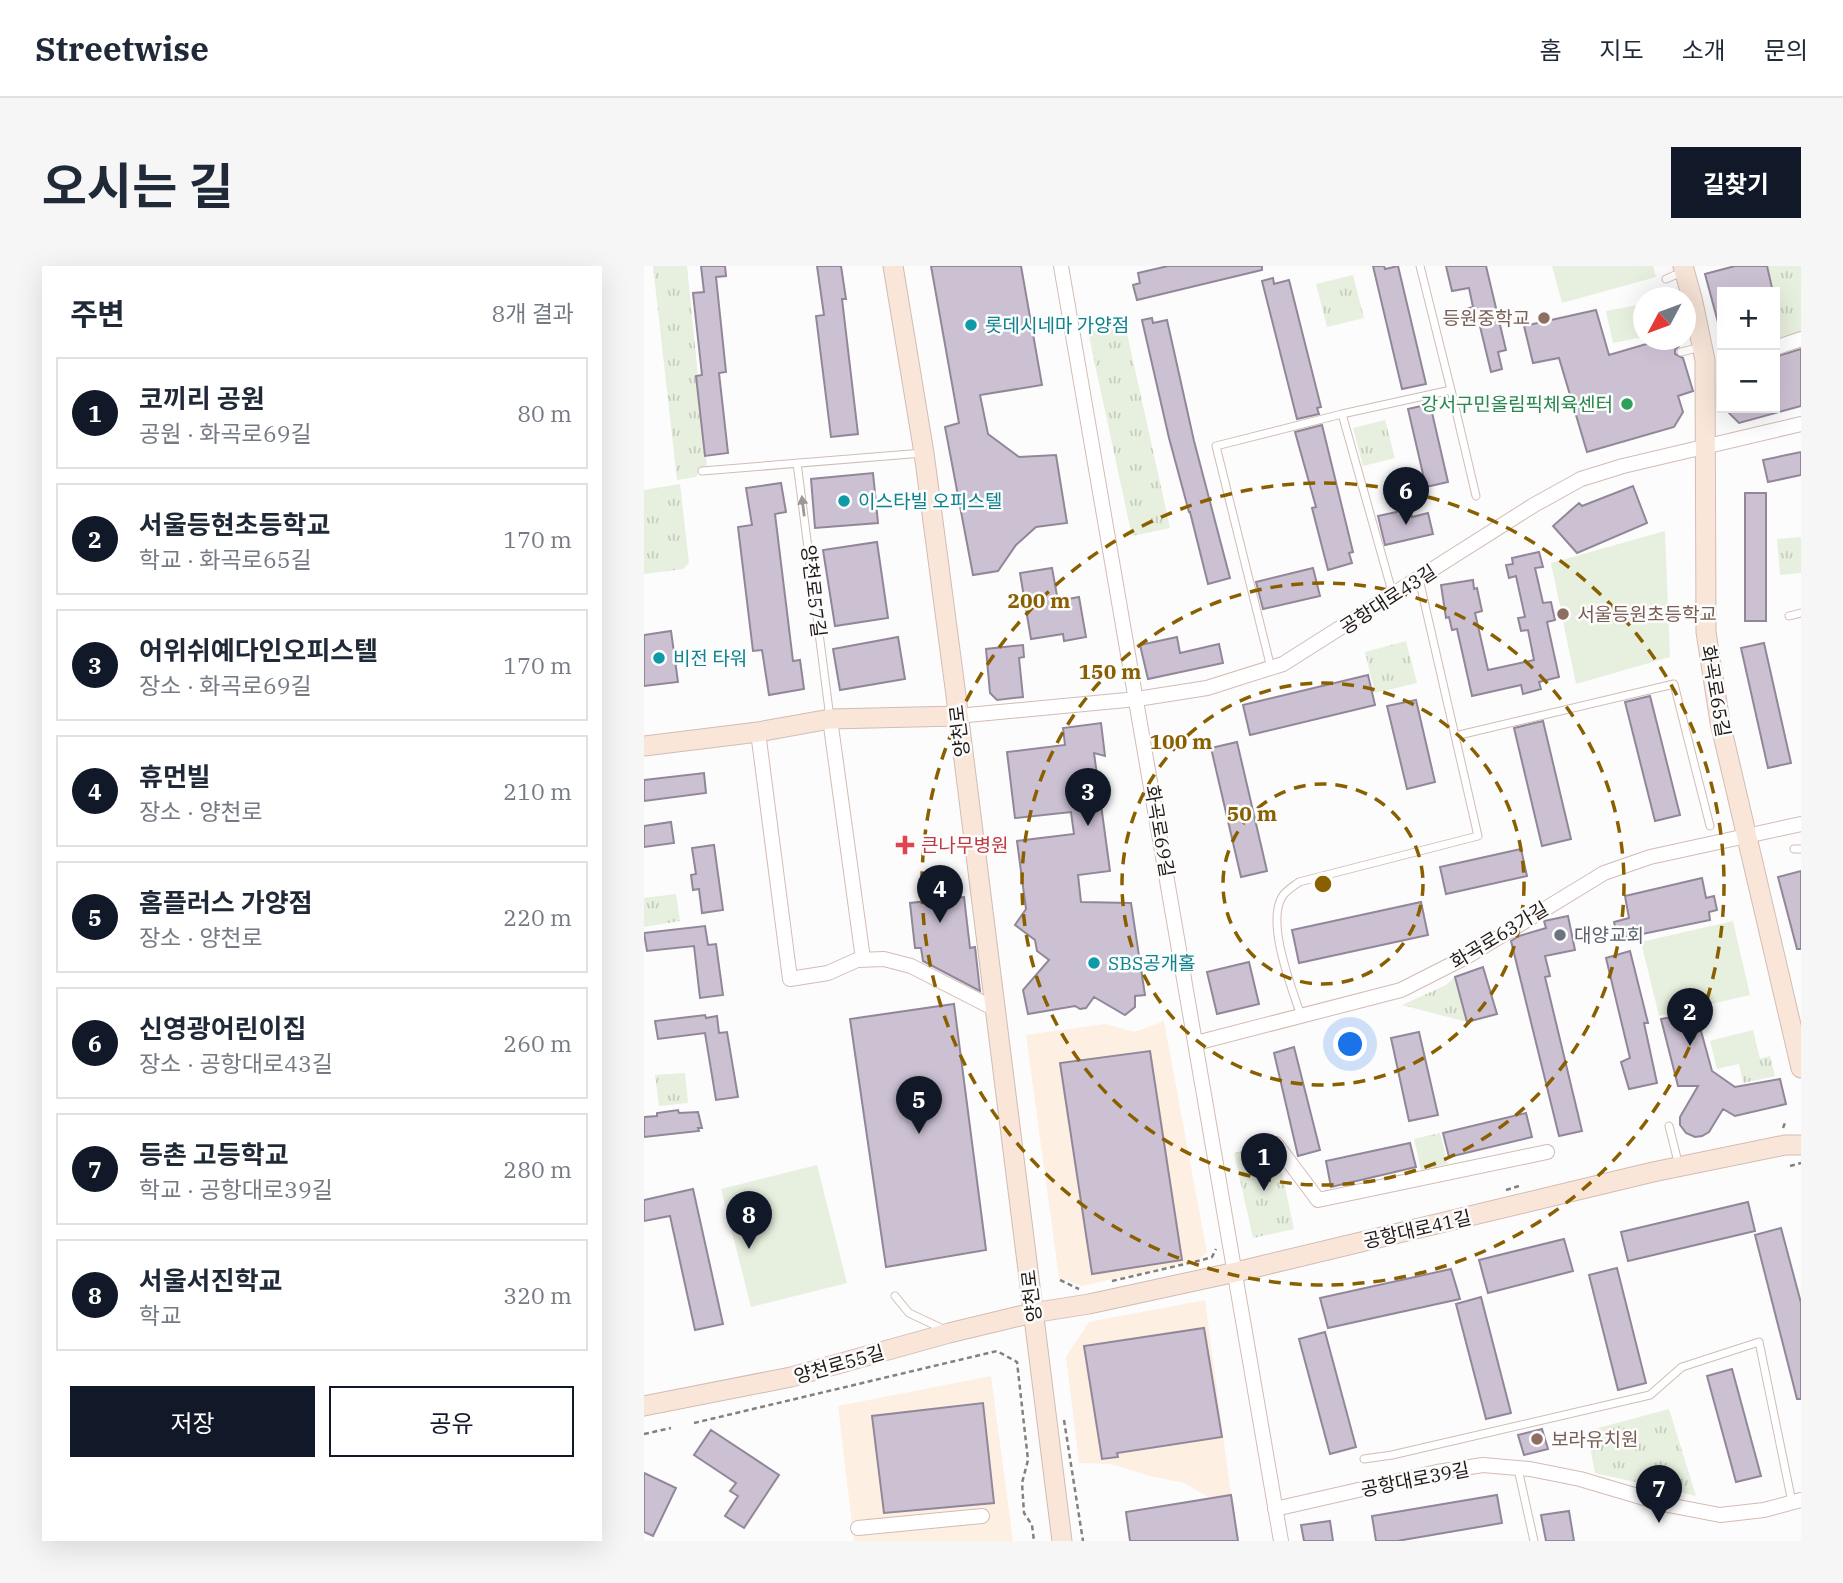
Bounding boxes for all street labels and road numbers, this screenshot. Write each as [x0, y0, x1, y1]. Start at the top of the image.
street label: 양천로57길 [796, 544, 832, 638]
street label: 공항대로43길 [1335, 559, 1441, 639]
street label: 화곡로65길 [1696, 643, 1736, 739]
street label: 양천로 [944, 704, 974, 758]
street label: 화곡로69길 [1140, 783, 1180, 879]
street label: 화곡로63가길 [1446, 896, 1552, 974]
street label: 공항대로41길 [1361, 1205, 1473, 1253]
street label: 양천로 [1016, 1269, 1046, 1323]
street label: 양천로55길 [791, 1340, 887, 1388]
street label: 공항대로39길 [1359, 1457, 1471, 1501]

